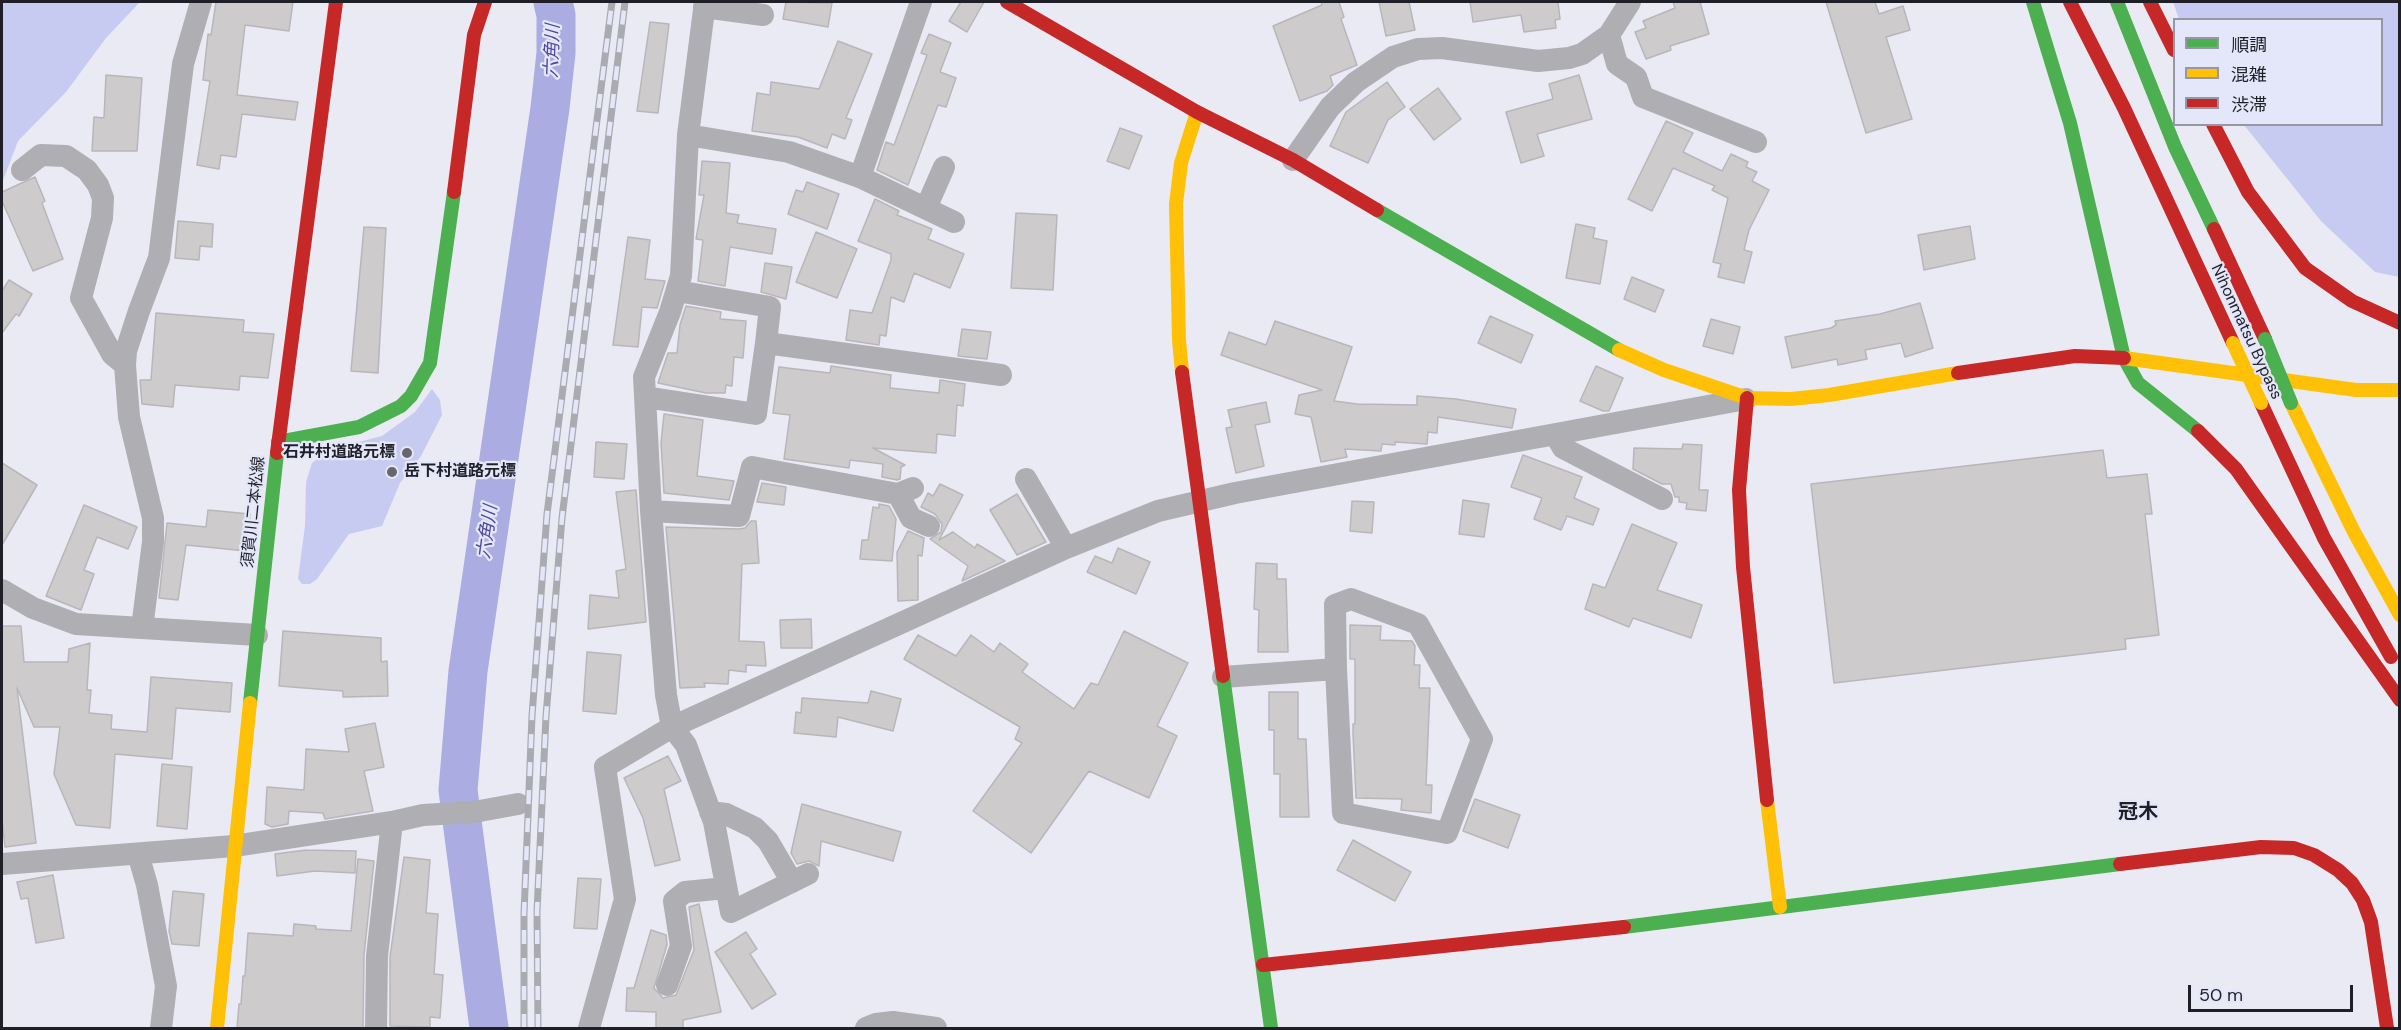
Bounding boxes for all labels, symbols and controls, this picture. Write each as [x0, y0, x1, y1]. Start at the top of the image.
legend [2173, 18, 2383, 126]
water label: 六角川 [541, 24, 565, 78]
text: 順調 [2231, 33, 2267, 57]
text: 混雑 [2231, 63, 2267, 87]
text: 渋滞 [2231, 93, 2267, 117]
street label: Nihonmatsu Bypass [2206, 262, 2286, 402]
place label: 石井村道路元標 [283, 443, 395, 463]
marker: 石井村道路元標 [400, 446, 414, 460]
street label: 須賀川二本松線 [239, 455, 269, 569]
place label: 岳下村道路元標 [404, 462, 516, 482]
marker: 岳下村道路元標 [385, 465, 399, 479]
water label: 六角川 [474, 504, 502, 560]
district label: 冠木 [2118, 801, 2158, 825]
scale bar [2191, 973, 2356, 1011]
text: 50 m [2199, 983, 2243, 1007]

